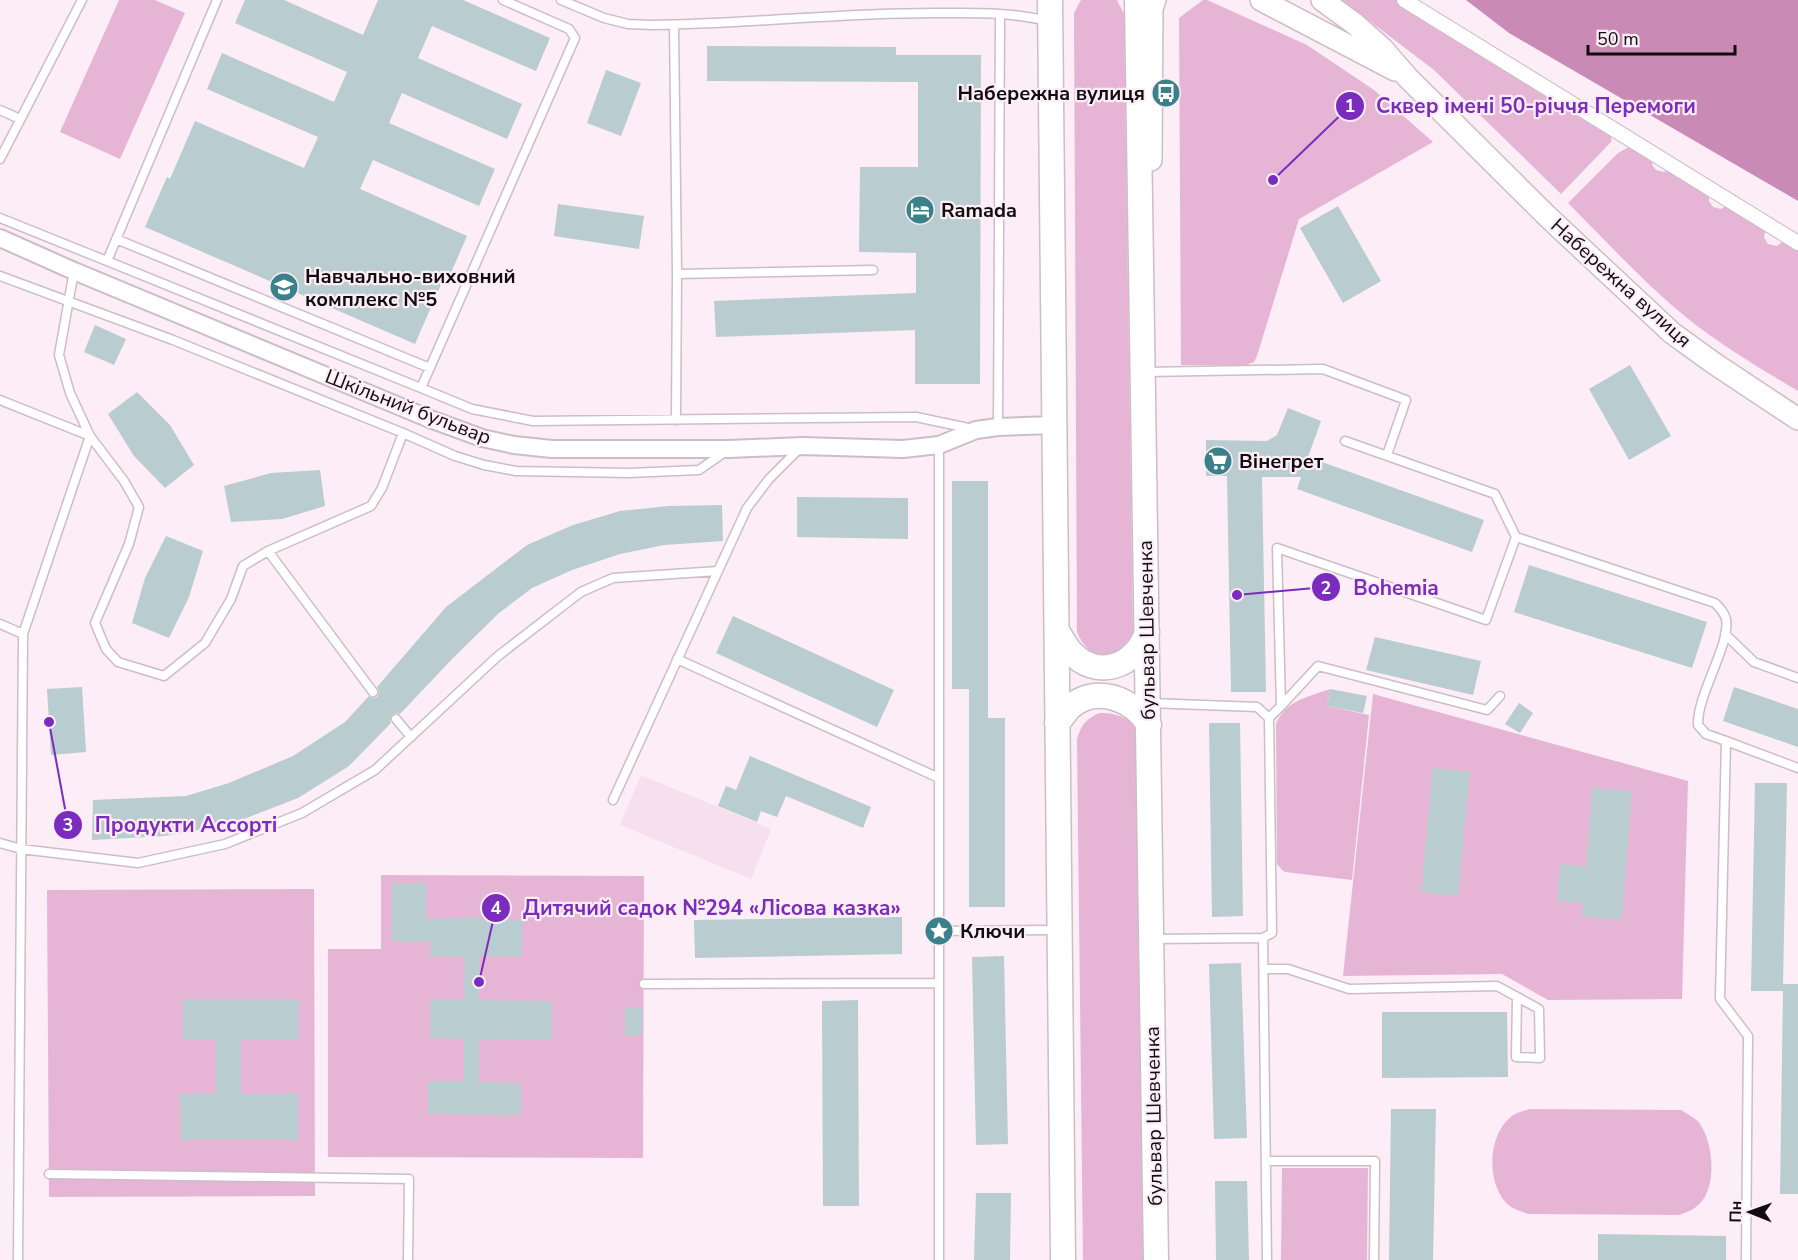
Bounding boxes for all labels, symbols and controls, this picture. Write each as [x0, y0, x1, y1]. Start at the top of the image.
scale bar [1588, 18, 1735, 56]
text: 50 m [1597, 27, 1639, 51]
bus stop icon: Набережна вулиця [1150, 77, 1182, 109]
place label: Набережна вулиця [957, 80, 1145, 107]
callout: Сквер імені 50-річчя Перемоги [1335, 86, 1708, 125]
text: Сквер імені 50-річчя Перемоги [1376, 92, 1696, 120]
text: 1 [1345, 94, 1355, 118]
hotel icon: Ramada [904, 194, 936, 226]
place label: Ramada [941, 197, 1017, 224]
street label: Набережна вулиця [1545, 212, 1697, 354]
place label: Навчально-виховний комплекс №5 [305, 263, 516, 313]
school or university icon: Навчально-виховний комплекс №5 [268, 271, 300, 303]
street label: Шкільний бульвар [321, 363, 495, 451]
supermarket icon: Вінегрет [1202, 445, 1234, 477]
place label: Вінегрет [1239, 448, 1324, 475]
street label: бульвар Шевченка [1132, 540, 1162, 720]
callout: Bohemia [1311, 568, 1450, 607]
text: Bohemia [1353, 574, 1439, 602]
text: 2 [1321, 576, 1331, 600]
callout: Продукти Ассорті [53, 805, 289, 844]
text: Продукти Ассорті [95, 811, 277, 839]
text: 3 [63, 813, 73, 837]
callout: Дитячий садок №294 «Лісова казка» [481, 888, 913, 927]
text: Дитячий садок №294 «Лісова казка» [523, 894, 901, 922]
text: 4 [491, 896, 502, 920]
place icon: Ключи [923, 915, 955, 947]
place label: Ключи [960, 918, 1025, 945]
street label: бульвар Шевченка [1139, 1026, 1169, 1206]
north arrow [1720, 1182, 1780, 1242]
text: Пн [1725, 1201, 1747, 1223]

